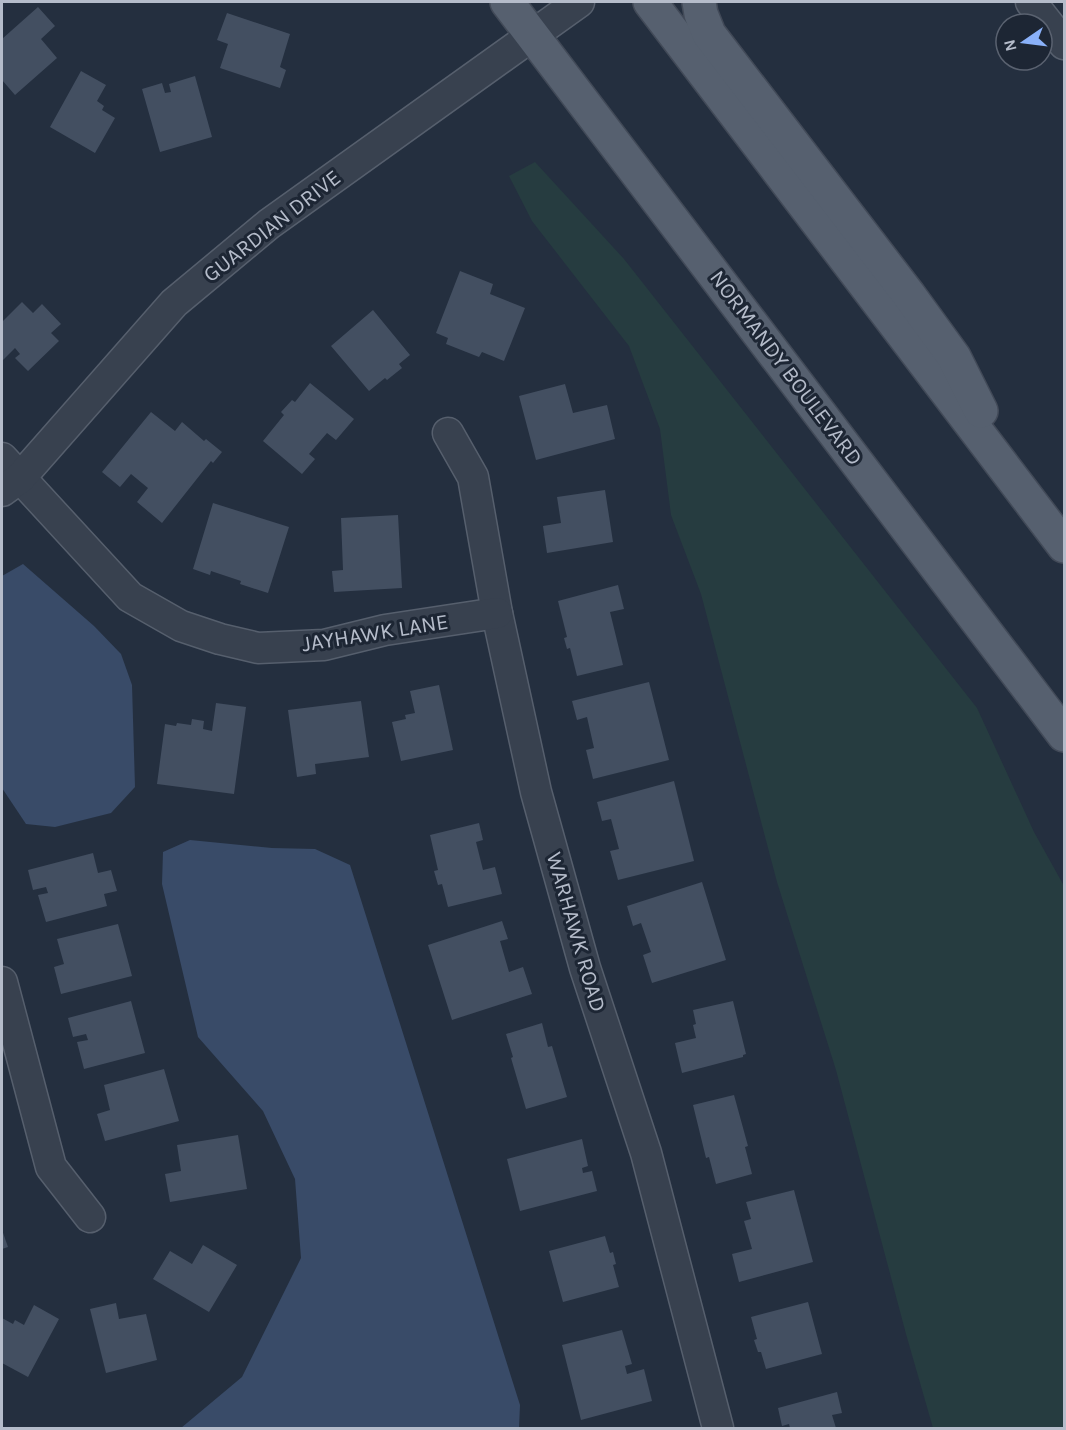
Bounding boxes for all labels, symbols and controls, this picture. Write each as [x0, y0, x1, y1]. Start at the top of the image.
north arrow [994, 12, 1054, 72]
text: N [999, 38, 1021, 53]
street label: GUARDIAN DRIVE [198, 164, 346, 288]
street label: NORMANDY BOULEVARD [704, 265, 868, 471]
street label: JAYHAWK LANE [300, 609, 450, 657]
street label: WARHAWK ROAD [541, 849, 611, 1015]

